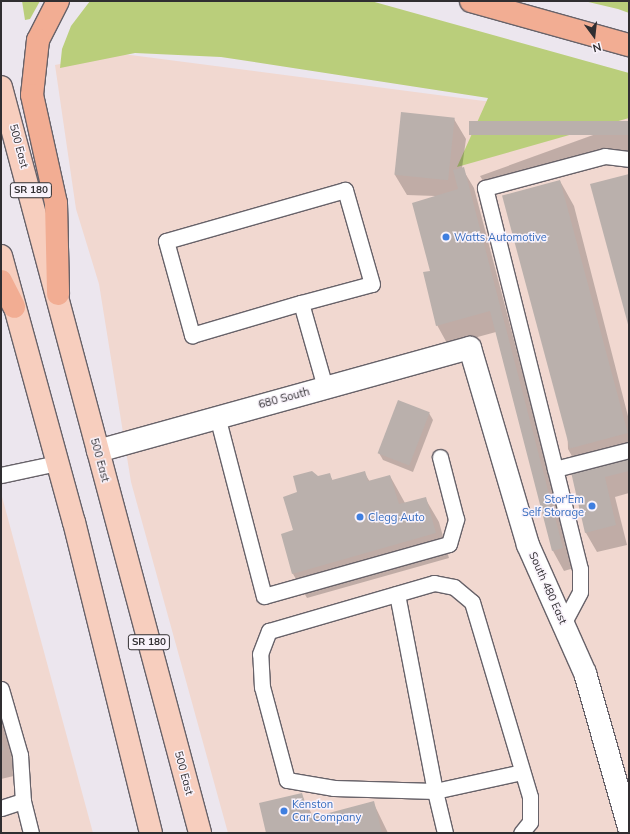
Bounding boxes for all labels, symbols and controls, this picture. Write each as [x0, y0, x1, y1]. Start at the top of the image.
north arrow [574, 16, 614, 56]
text: N [591, 40, 603, 55]
street label: 500 East [7, 123, 31, 169]
road number: SR 180 [9, 182, 53, 198]
place label: Watts Automotive [454, 230, 547, 244]
marker: Watts Automotive [441, 232, 451, 242]
street label: 680 South [257, 385, 311, 411]
street label: 500 East [88, 437, 112, 483]
place label: Stor'Em Self Storage [522, 493, 584, 519]
marker: Stor'Em Self Storage [587, 501, 597, 511]
place label: Clegg Auto [368, 510, 425, 524]
marker: Clegg Auto [355, 512, 365, 522]
street label: South 480 East [526, 550, 570, 626]
road number: SR 180 [127, 634, 171, 650]
street label: 500 East [172, 750, 196, 796]
place label: Kenston Car Company [292, 798, 361, 824]
marker: Kenston Car Company [279, 806, 289, 816]

